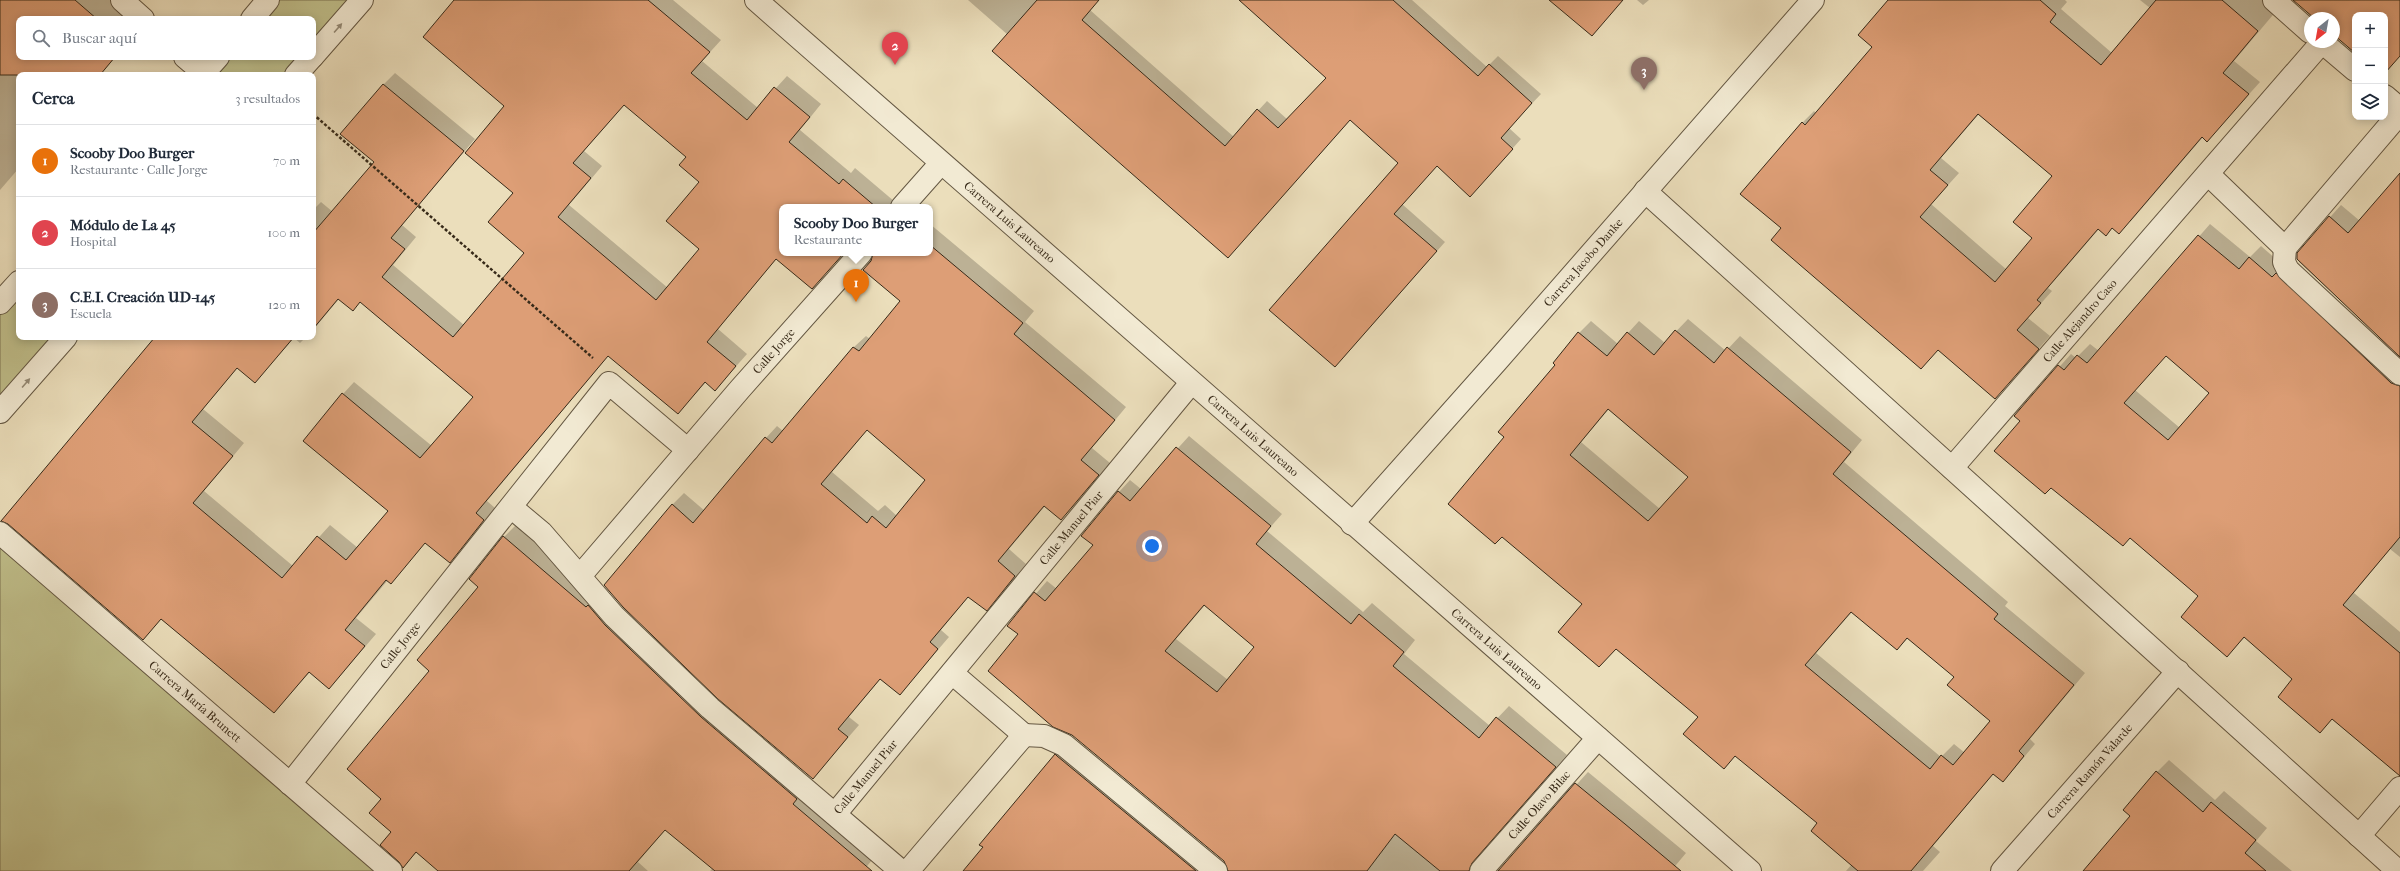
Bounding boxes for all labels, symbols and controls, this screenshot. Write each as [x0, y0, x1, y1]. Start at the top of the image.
north arrow [2304, 12, 2340, 48]
map controls [2352, 12, 2388, 120]
button: + [2352, 12, 2388, 48]
search box [16, 16, 316, 60]
one-way arrow [333, 23, 342, 33]
icon: search [30, 27, 52, 49]
text: Buscar aquí [62, 29, 137, 47]
pin: 2 [882, 32, 908, 65]
button: − [2352, 48, 2388, 84]
pin: 3 [1631, 57, 1657, 90]
button: layers [2352, 84, 2388, 120]
text: Cerca [32, 88, 74, 108]
text: 3 resultados [235, 91, 300, 106]
text: Scooby Doo Burger [70, 144, 194, 162]
text: 1 [43, 153, 47, 168]
text: 70 m [273, 153, 300, 168]
text: Restaurante · Calle Jorge [70, 162, 208, 177]
street label: Carrera Luis Laureano [961, 178, 1058, 266]
popup [779, 204, 933, 256]
text: Scooby Doo Burger [794, 214, 918, 232]
street label: Carrera Jacobo Danke [1541, 215, 1626, 310]
text: Módulo de La 45 [70, 216, 176, 234]
text: 2 [42, 225, 48, 240]
text: 100 m [267, 225, 300, 240]
text: Restaurante [794, 232, 862, 247]
text: Hospital [70, 234, 117, 249]
pin: 1 [843, 269, 869, 302]
street label: Calle Alejandro Caso [2040, 276, 2120, 365]
text: C.E.I. Creación UD-145 [70, 288, 215, 306]
text: 3 [42, 297, 48, 312]
text: 120 m [268, 297, 300, 312]
text: Escuela [70, 306, 112, 321]
street label: Calle Jorge [750, 325, 798, 377]
one-way arrow [21, 378, 30, 388]
street label: Carrera Luis Laureano [1205, 392, 1302, 479]
street label: Calle Manuel Piar [1037, 487, 1107, 568]
your location [1142, 536, 1162, 556]
street label: Carrera Luis Laureano [1448, 605, 1545, 693]
street label: Calle Jorge [377, 619, 423, 672]
street label: Carrera María Brunett [146, 658, 245, 746]
street label: Carrera Ramón Valarde [2044, 721, 2135, 822]
street label: Calle Manuel Piar [831, 736, 901, 817]
street label: Calle Olavo Bilac [1505, 768, 1573, 842]

